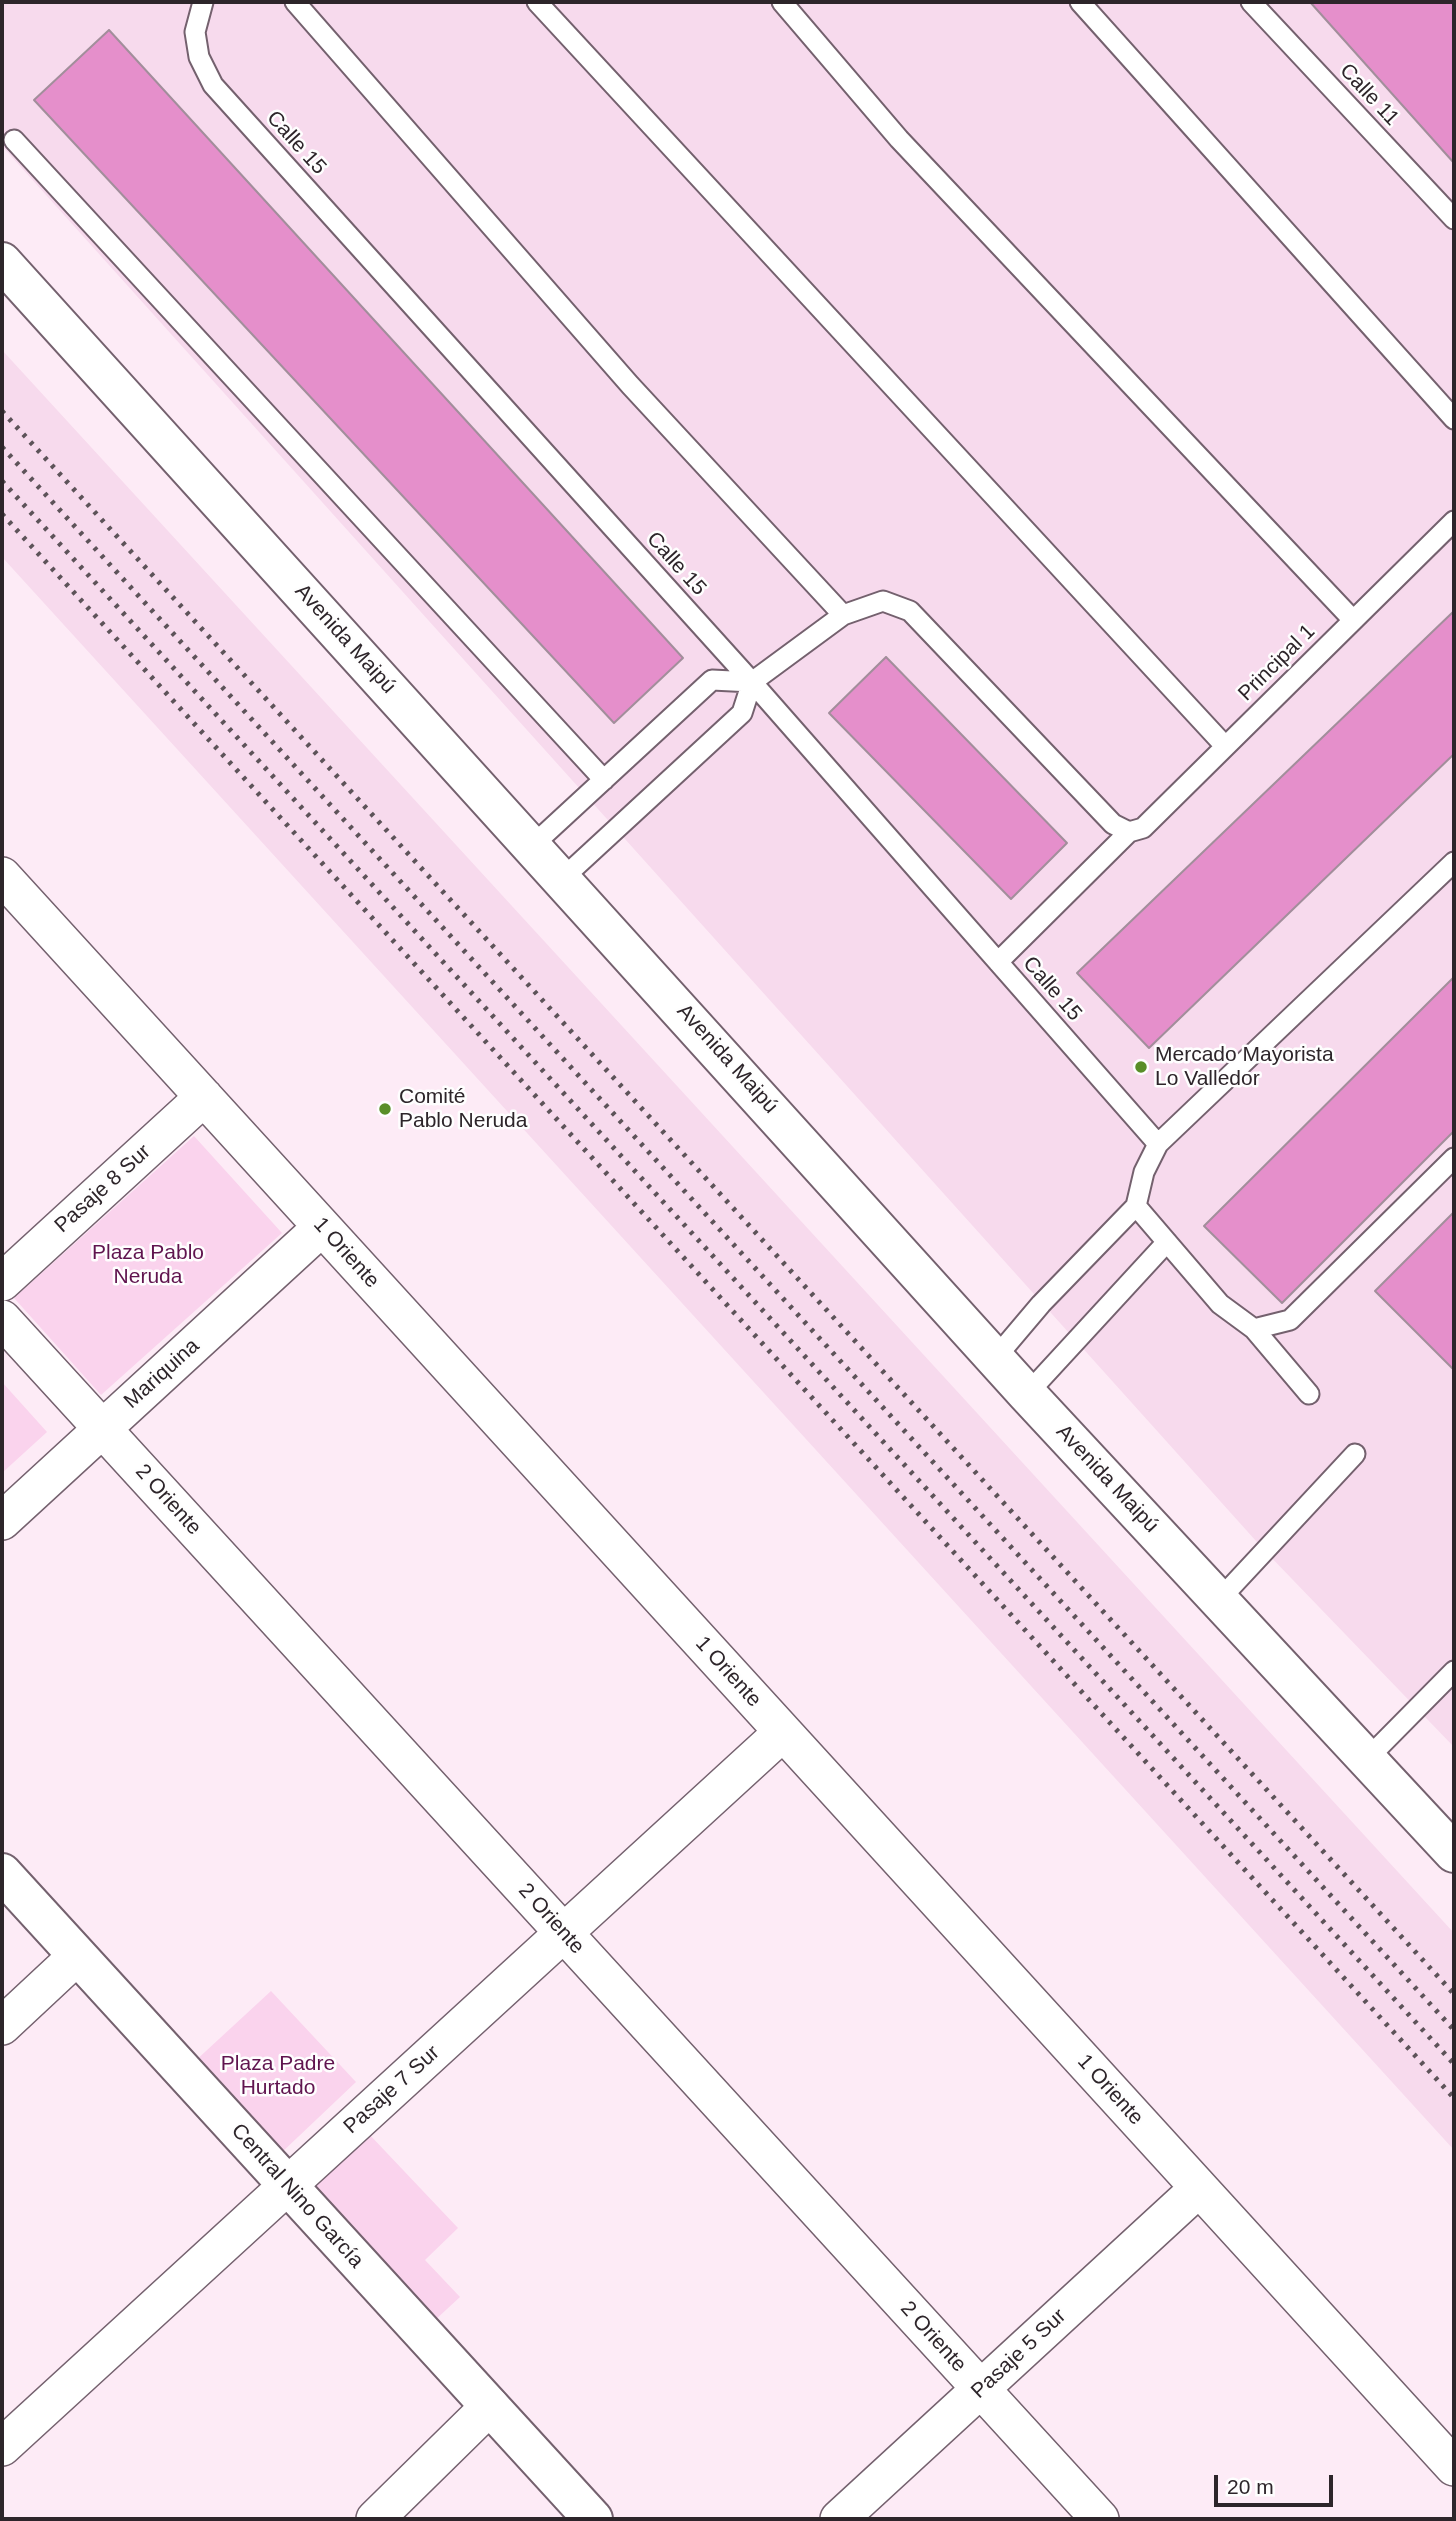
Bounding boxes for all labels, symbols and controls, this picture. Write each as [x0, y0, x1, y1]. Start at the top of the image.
street label: Calle 11 [1334, 59, 1404, 131]
street label: Calle 15 [261, 106, 331, 180]
street label: Calle 15 [641, 527, 711, 601]
street label: Avenida Maipú [289, 579, 401, 699]
street label: Principal 1 [1233, 619, 1321, 707]
street label: Calle 15 [1017, 952, 1087, 1026]
street label: Avenida Maipú [671, 999, 783, 1119]
place label: Mercado Mayorista Lo Valledor [1155, 1042, 1334, 1092]
marker: Mercado Mayorista Lo Valledor [1133, 1059, 1149, 1075]
place label: Comité Pablo Neruda [399, 1084, 527, 1134]
marker: Comité Pablo Neruda [377, 1101, 393, 1117]
street label: Pasaje 8 Sur [50, 1139, 156, 1239]
street label: 1 Oriente [308, 1212, 384, 1294]
park label: Plaza Pablo Neruda [92, 1240, 204, 1290]
street label: Mariquina [119, 1334, 205, 1414]
street label: Avenida Maipú [1051, 1420, 1163, 1538]
street label: 2 Oriente [130, 1459, 206, 1541]
street label: 1 Oriente [690, 1631, 766, 1713]
street label: 2 Oriente [513, 1878, 589, 1960]
street label: Pasaje 7 Sur [339, 2040, 445, 2140]
street label: 1 Oriente [1072, 2049, 1148, 2131]
park label: Plaza Padre Hurtado [221, 2051, 335, 2101]
street label: Central Nino García [226, 2119, 368, 2273]
street label: 2 Oriente [895, 2296, 971, 2378]
street label: Pasaje 5 Sur [966, 2304, 1072, 2404]
scale bar [1218, 2462, 1337, 2506]
text: 20 m [1227, 2475, 1274, 2498]

